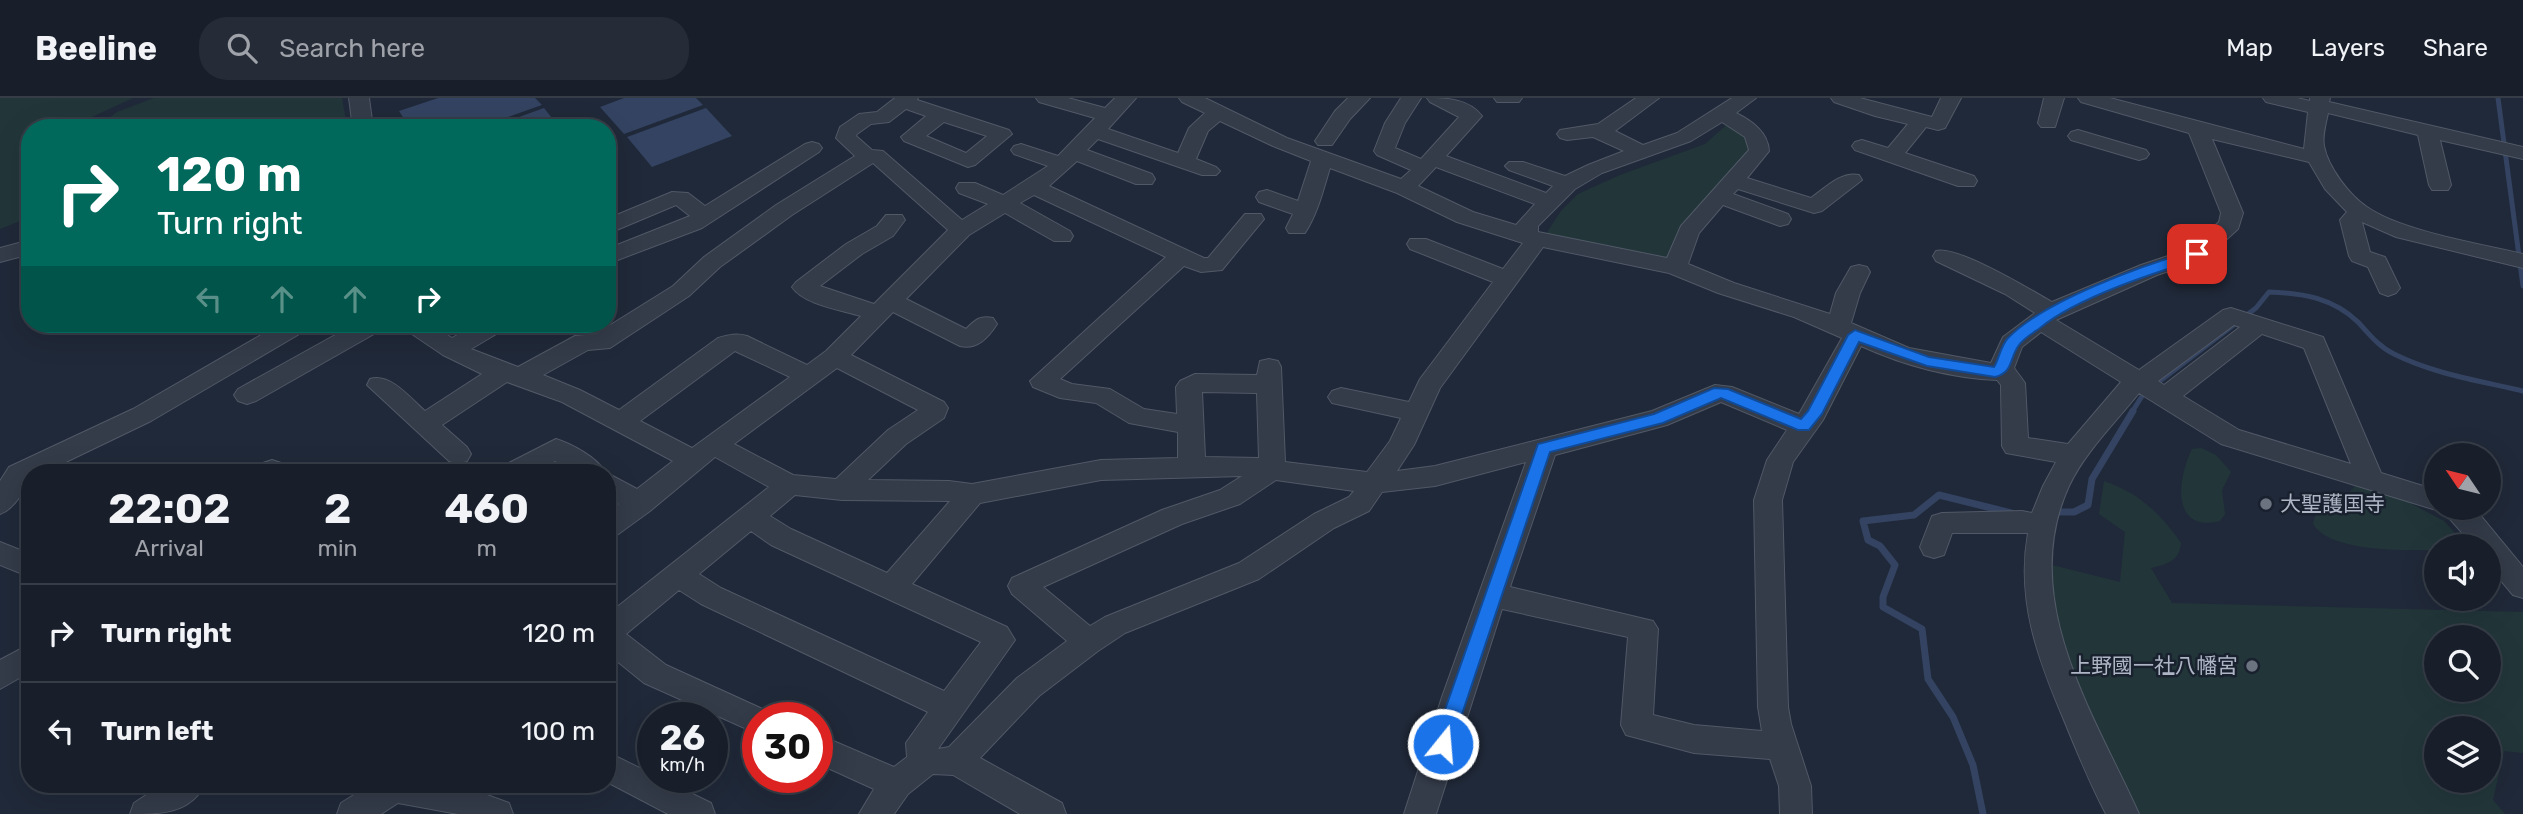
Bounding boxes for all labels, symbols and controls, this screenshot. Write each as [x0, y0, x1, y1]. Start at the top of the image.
search box [199, 17, 689, 80]
text: Beeline [35, 29, 157, 68]
icon: search [223, 29, 261, 67]
text: Search here [279, 33, 425, 64]
text: Map [2226, 34, 2273, 62]
text: Layers [2311, 34, 2385, 62]
text: Share [2423, 34, 2488, 62]
text: 120 m [157, 145, 302, 203]
icon: right [42, 147, 133, 238]
text: Turn right [157, 204, 302, 242]
pin [2167, 224, 2227, 284]
icon: arrive [2178, 235, 2216, 273]
icon: left [190, 280, 228, 318]
icon: ahead [263, 280, 301, 318]
icon: ahead [336, 280, 374, 318]
icon: right [409, 280, 447, 318]
north arrow [2424, 443, 2501, 520]
map controls [2424, 443, 2501, 793]
text: 22:02 [108, 484, 231, 534]
text: 2 [324, 484, 351, 534]
text: 460 [444, 484, 529, 534]
place label: 大聖護国寺 [2280, 491, 2385, 516]
marker: 大聖護国寺 [2258, 496, 2274, 512]
text: Arrival [135, 534, 204, 562]
text: min [318, 534, 358, 562]
text: m [477, 534, 497, 562]
button: sound [2424, 534, 2501, 611]
icon: right [42, 614, 80, 652]
text: Turn right [101, 618, 231, 649]
text: 120 m [523, 618, 595, 649]
button: search [2424, 625, 2501, 702]
place label: 上野國一社八幡宮 [2070, 653, 2238, 678]
marker: 上野國一社八幡宮 [2244, 658, 2260, 674]
speed limit sign: 30 [742, 702, 833, 793]
position arrow [1406, 707, 1480, 781]
icon: left [42, 712, 80, 750]
text: Turn left [101, 716, 213, 747]
text: 100 m [521, 716, 595, 747]
button: layers [2424, 716, 2501, 793]
text: 26 [660, 717, 705, 759]
text: km/h [660, 754, 705, 776]

